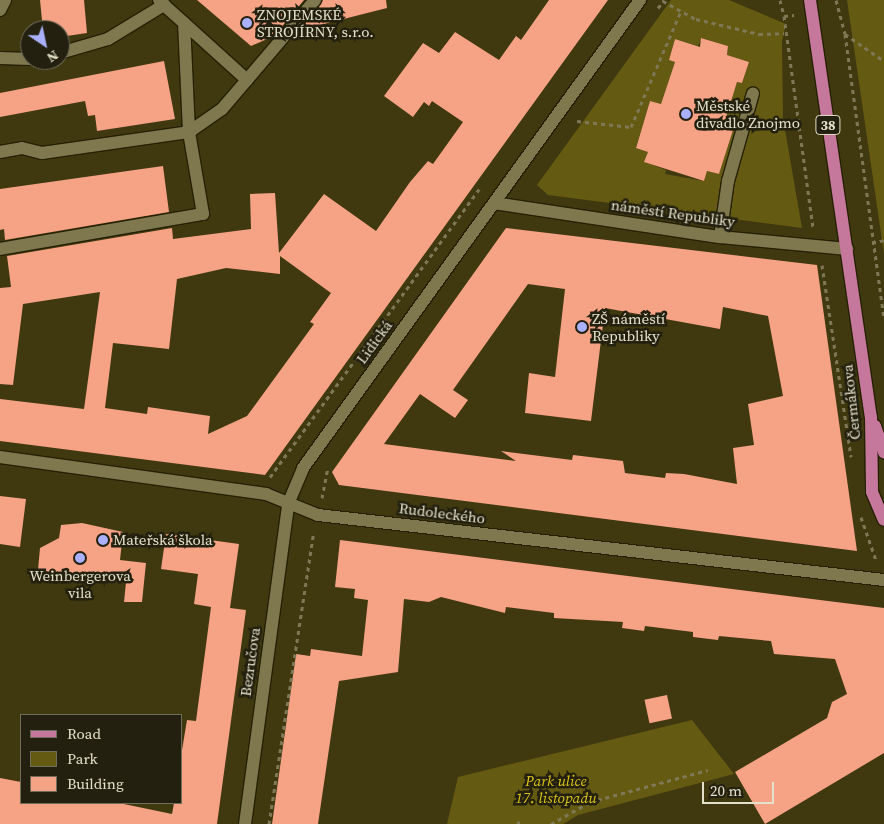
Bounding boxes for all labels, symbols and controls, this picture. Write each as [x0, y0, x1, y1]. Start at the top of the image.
place label: ZNOJEMSKÉ STROJÍRNY, s.r.o. [257, 5, 374, 40]
marker: ZNOJEMSKÉ STROJÍRNY, s.r.o. [241, 17, 253, 29]
north arrow [20, 20, 70, 70]
text: N [43, 45, 63, 68]
place label: Městské divadlo Znojmo [696, 96, 800, 131]
marker: Městské divadlo Znojmo [680, 108, 692, 120]
road number: 38 [814, 114, 842, 136]
street label: náměstí Republiky [610, 195, 736, 231]
place label: ZŠ náměstí Republiky [592, 309, 665, 344]
street label: Lidická [352, 317, 396, 367]
marker: ZŠ náměstí Republiky [576, 321, 588, 333]
street label: Čermákova [838, 363, 864, 441]
street label: Rudoleckého [398, 499, 486, 527]
place label: Mateřská škola [113, 531, 213, 549]
marker: Mateřská škola [97, 534, 109, 546]
marker: Weinbergerova vila [74, 552, 86, 564]
place label: Weinbergerova vila [29, 566, 131, 601]
street label: Bezručova [236, 626, 264, 698]
legend [20, 714, 182, 804]
text: Road [67, 723, 101, 744]
text: Park [67, 748, 98, 769]
park label: Park ulice 17. listopadu [515, 771, 597, 806]
scale bar [704, 772, 776, 804]
text: Building [67, 773, 124, 794]
text: 20 m [710, 780, 742, 801]

